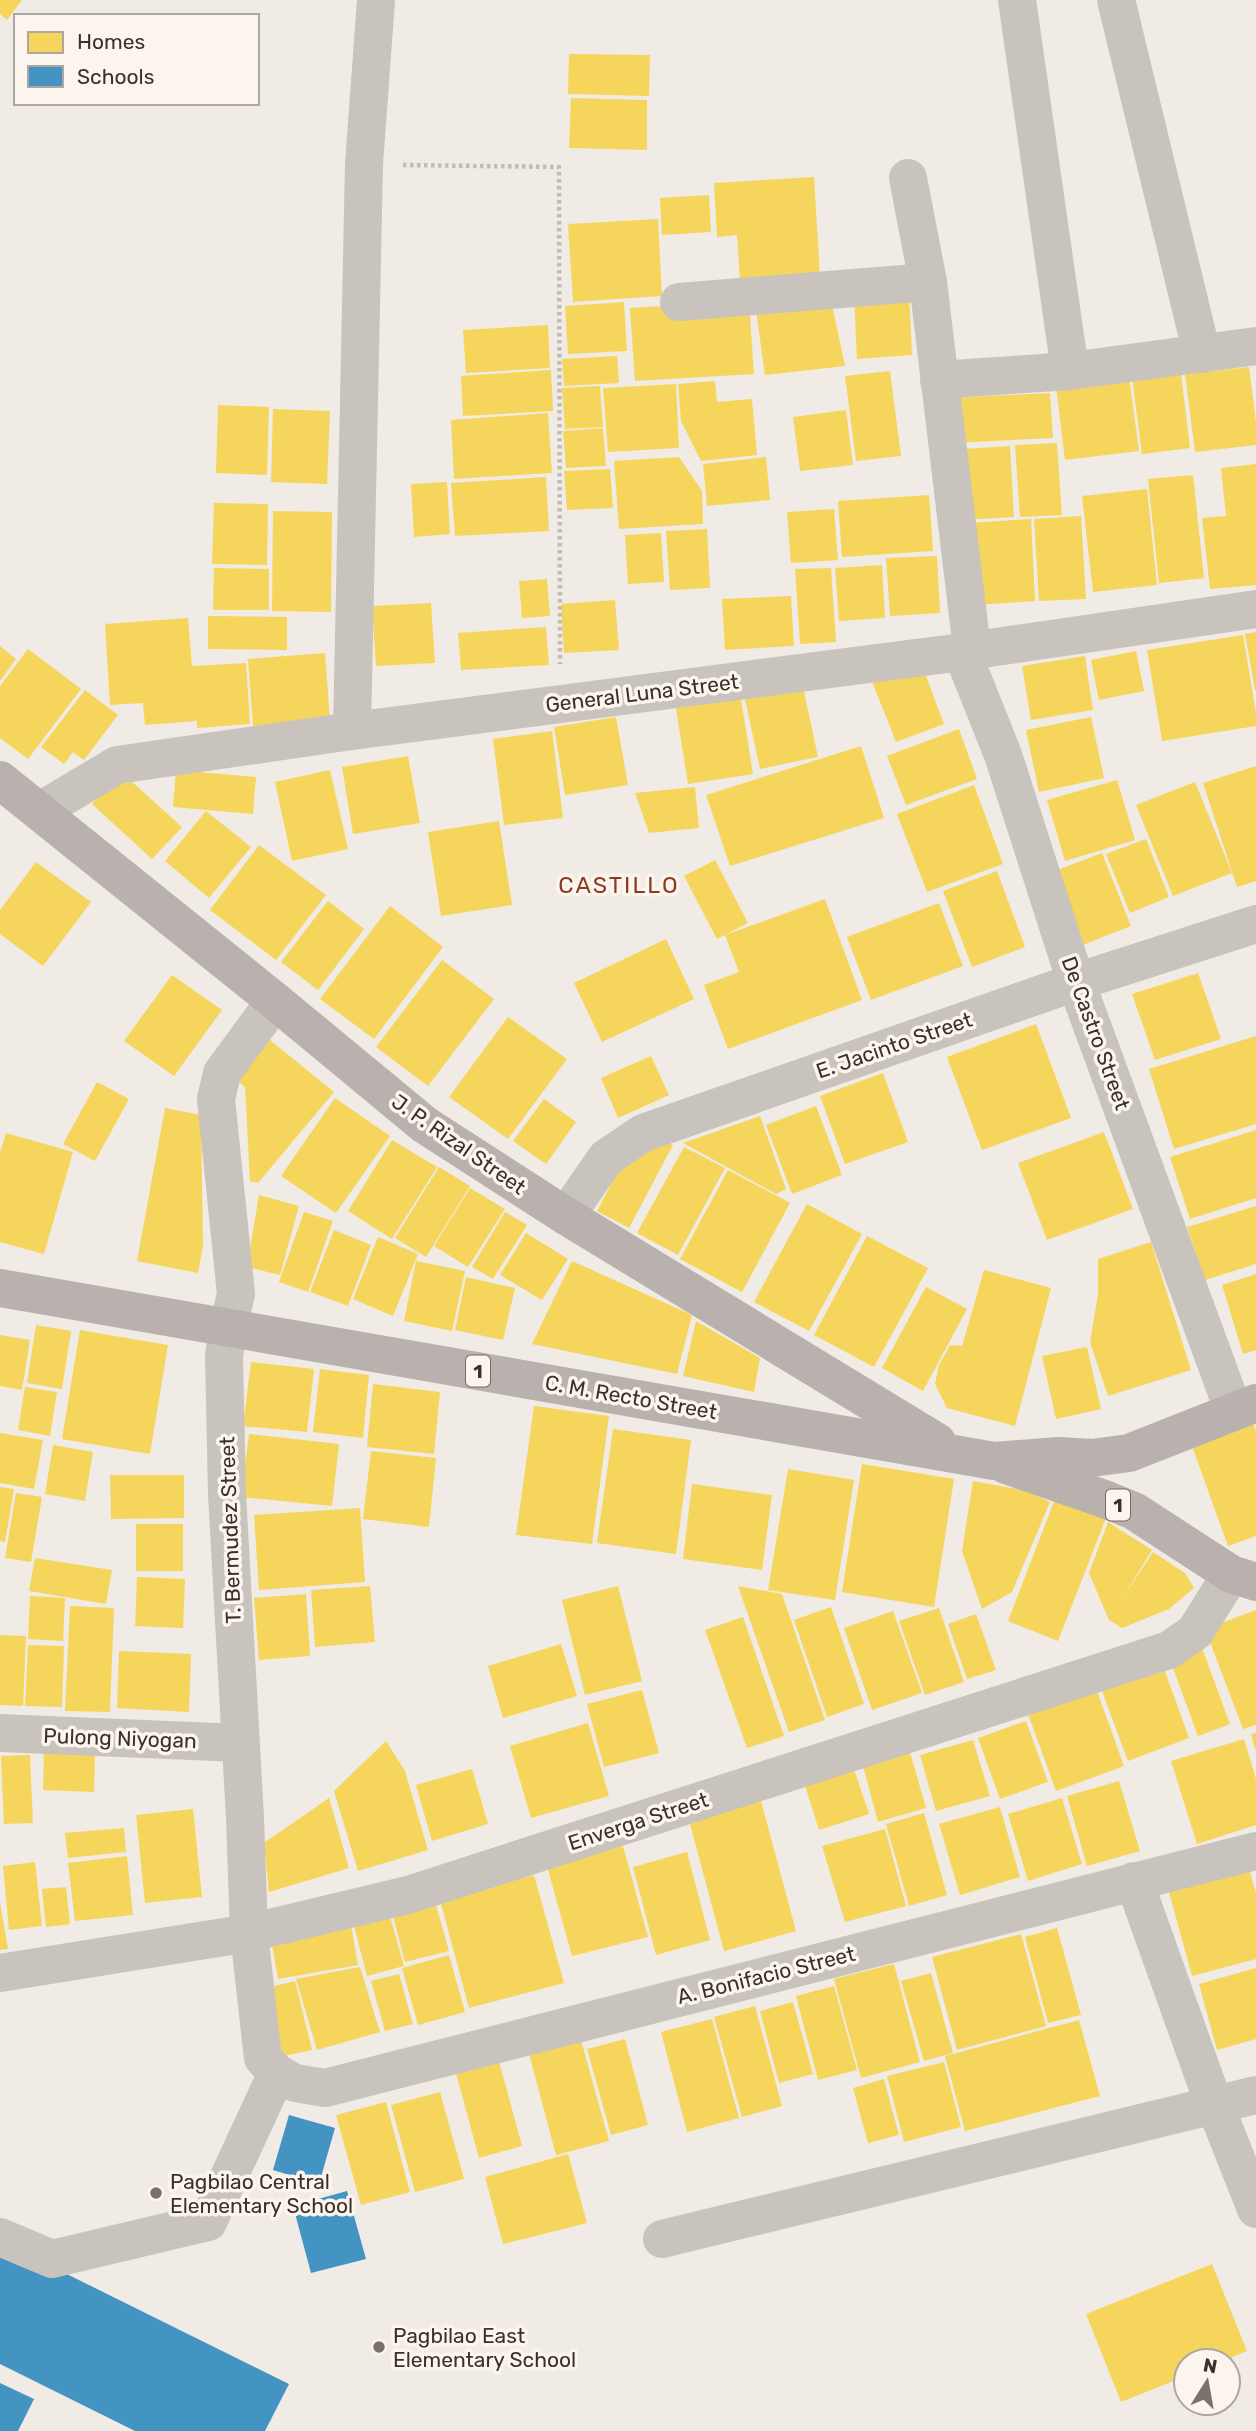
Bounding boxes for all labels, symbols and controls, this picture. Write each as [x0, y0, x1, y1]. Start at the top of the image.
legend [14, 14, 259, 105]
text: Homes [77, 29, 145, 54]
text: Schools [77, 64, 154, 89]
street label: General Luna Street [544, 669, 740, 717]
district label: CASTILLO [558, 871, 680, 899]
street label: De Castro Street [1057, 953, 1135, 1113]
street label: E. Jacinto Street [813, 1007, 975, 1083]
street label: J. P. Rizal Street [387, 1089, 531, 1199]
road number: 1 [466, 1356, 490, 1386]
street label: C. M. Recto Street [543, 1370, 719, 1424]
street label: T. Bermudez Street [214, 1436, 246, 1624]
road number: 1 [1106, 1490, 1130, 1520]
street label: Pulong Niyogan [43, 1723, 197, 1753]
street label: Enverga Street [565, 1787, 711, 1855]
street label: A. Bonifacio Street [674, 1941, 858, 2009]
place label: Pagbilao Central Elementary School [170, 2169, 353, 2218]
marker: Pagbilao Central Elementary School [148, 2185, 164, 2201]
place label: Pagbilao East Elementary School [393, 2323, 576, 2372]
marker: Pagbilao East Elementary School [371, 2339, 387, 2355]
north arrow [1172, 2347, 1242, 2417]
text: N [1201, 2353, 1219, 2378]

